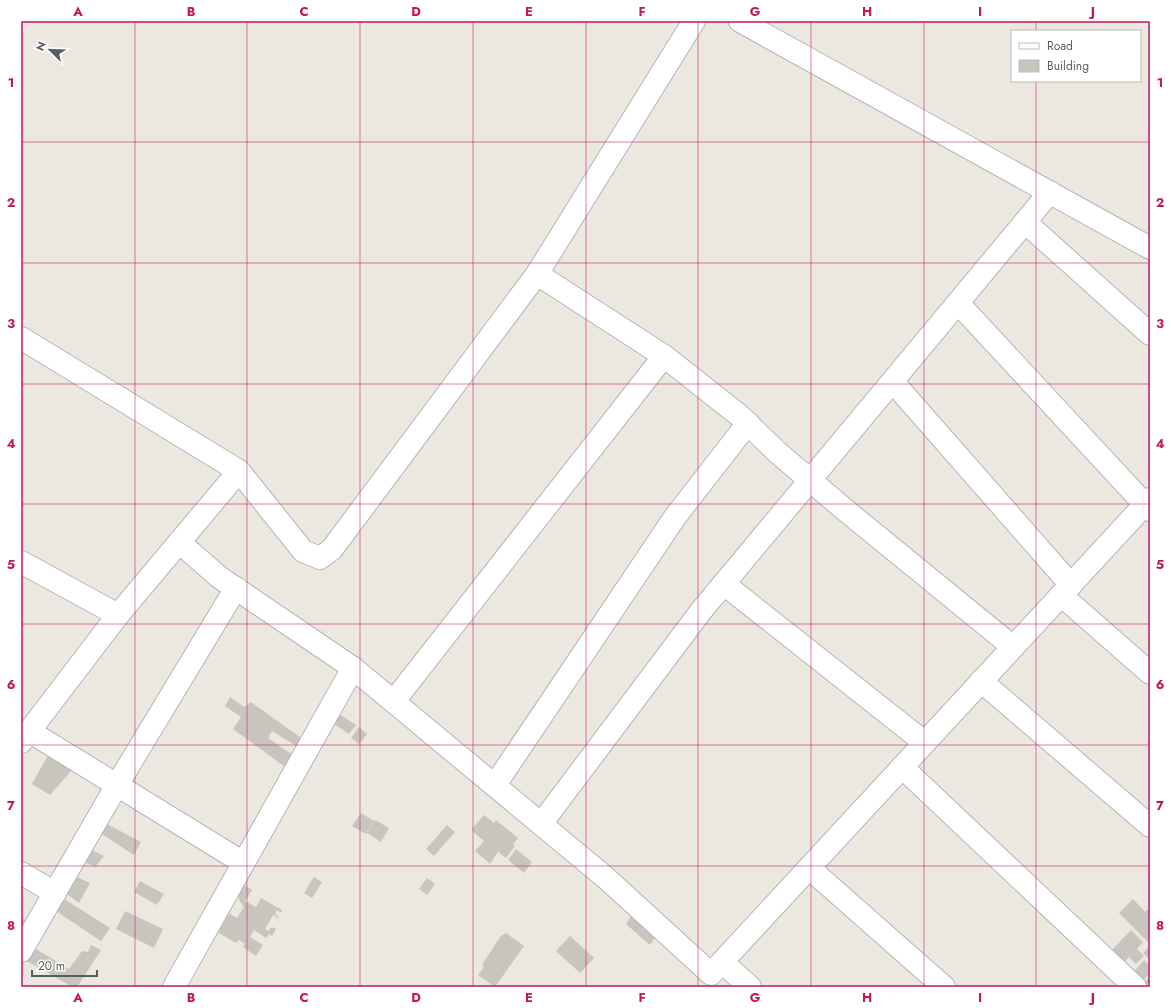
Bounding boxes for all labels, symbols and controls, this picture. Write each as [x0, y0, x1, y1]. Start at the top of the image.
text: A [72, 2, 83, 21]
text: B [187, 2, 196, 21]
text: C [299, 2, 309, 21]
text: D [411, 2, 421, 21]
text: E [525, 2, 533, 21]
text: F [638, 2, 646, 21]
text: G [750, 2, 761, 21]
text: H [862, 2, 872, 21]
text: I [978, 2, 982, 21]
text: J [1088, 2, 1095, 21]
north arrow [30, 30, 70, 70]
legend [1011, 30, 1141, 82]
text: Road [1047, 37, 1073, 55]
text: N [32, 39, 50, 53]
text: Building [1047, 57, 1089, 75]
text: 1 [8, 73, 14, 92]
text: 1 [1157, 73, 1163, 92]
text: 2 [7, 193, 15, 212]
text: 2 [1156, 193, 1164, 212]
text: 3 [7, 314, 15, 333]
text: 3 [1156, 314, 1164, 333]
text: 4 [6, 434, 16, 453]
text: 4 [1155, 434, 1165, 453]
text: 5 [7, 555, 15, 574]
text: 5 [1156, 555, 1164, 574]
text: 6 [7, 675, 16, 694]
text: 6 [1156, 675, 1165, 694]
text: 7 [7, 796, 15, 815]
text: 7 [1156, 796, 1164, 815]
text: 8 [7, 916, 15, 935]
text: 8 [1156, 916, 1164, 935]
scale bar [32, 952, 97, 978]
text: 20 m [38, 957, 65, 975]
text: A [72, 988, 83, 1007]
text: B [187, 988, 196, 1007]
text: C [299, 988, 309, 1007]
text: D [411, 988, 421, 1007]
text: E [525, 988, 533, 1007]
text: F [638, 988, 646, 1007]
text: G [750, 988, 761, 1007]
text: H [862, 988, 872, 1007]
text: I [978, 988, 982, 1007]
text: J [1088, 988, 1095, 1007]

